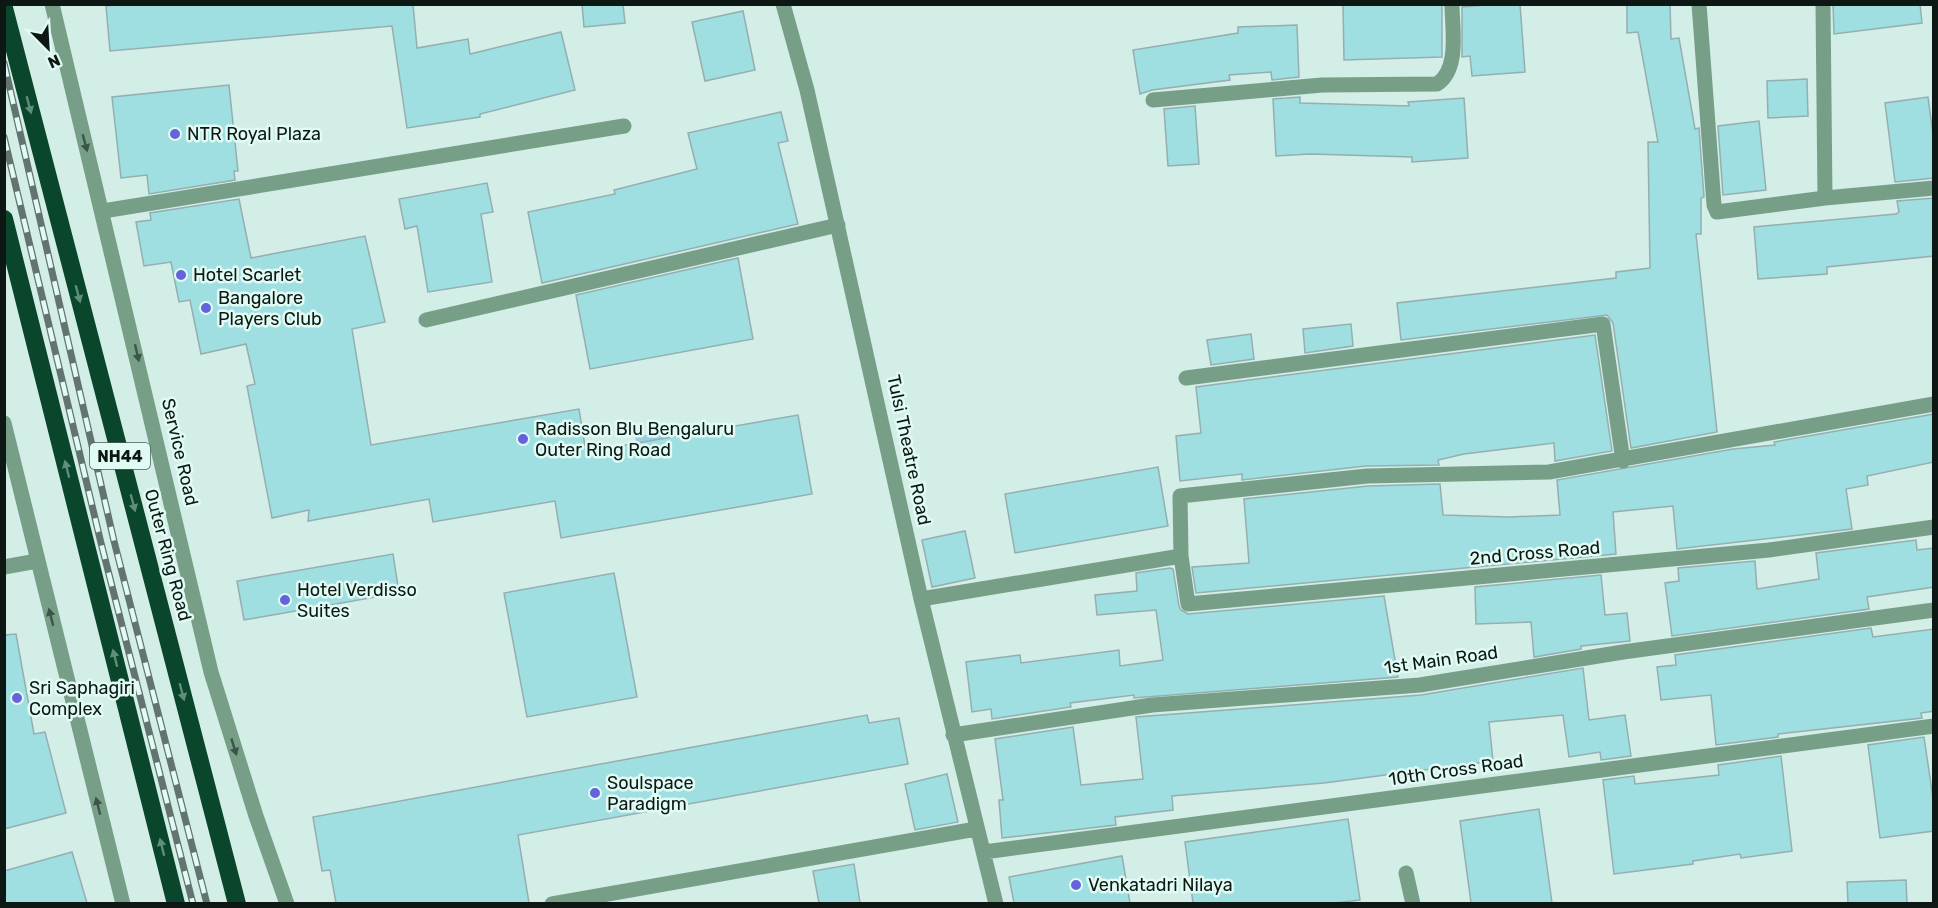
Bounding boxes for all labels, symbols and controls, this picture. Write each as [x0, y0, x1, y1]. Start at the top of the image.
north arrow [18, 18, 78, 78]
text: N [45, 50, 63, 72]
one-way arrow [25, 96, 35, 114]
place label: NTR Royal Plaza [187, 123, 321, 145]
marker: NTR Royal Plaza [168, 127, 182, 141]
one-way arrow [81, 134, 90, 152]
place label: Hotel Scarlet [193, 264, 301, 286]
marker: Hotel Scarlet [174, 268, 188, 282]
one-way arrow [74, 285, 84, 303]
place label: Bangalore Players Club [218, 287, 322, 330]
marker: Bangalore Players Club [199, 301, 213, 315]
one-way arrow [132, 344, 142, 362]
street label: Tulsi Theatre Road [882, 373, 936, 527]
street label: Service Road [157, 396, 203, 508]
place label: Radisson Blu Bengaluru Outer Ring Road [535, 418, 734, 461]
marker: Radisson Blu Bengaluru Outer Ring Road [516, 432, 530, 446]
road number: NH44 [90, 443, 150, 469]
one-way arrow [62, 459, 72, 478]
street label: Outer Ring Road [140, 487, 196, 623]
one-way arrow [128, 494, 138, 512]
street label: 2nd Cross Road [1469, 536, 1601, 570]
place label: Hotel Verdisso Suites [297, 579, 417, 622]
marker: Hotel Verdisso Suites [278, 593, 292, 607]
one-way arrow [45, 608, 55, 626]
street label: 1st Main Road [1383, 641, 1499, 679]
one-way arrow [109, 648, 119, 667]
place label: Sri Saphagiri Complex [29, 677, 135, 720]
one-way arrow [177, 683, 187, 701]
marker: Sri Saphagiri Complex [10, 691, 24, 705]
one-way arrow [230, 738, 239, 756]
street label: 10th Cross Road [1387, 750, 1525, 790]
place label: Soulspace Paradigm [607, 772, 694, 815]
marker: Soulspace Paradigm [588, 786, 602, 800]
one-way arrow [92, 797, 102, 815]
one-way arrow [157, 838, 167, 856]
place label: Venkatadri Nilaya [1088, 874, 1233, 896]
marker: Venkatadri Nilaya [1069, 878, 1083, 892]

